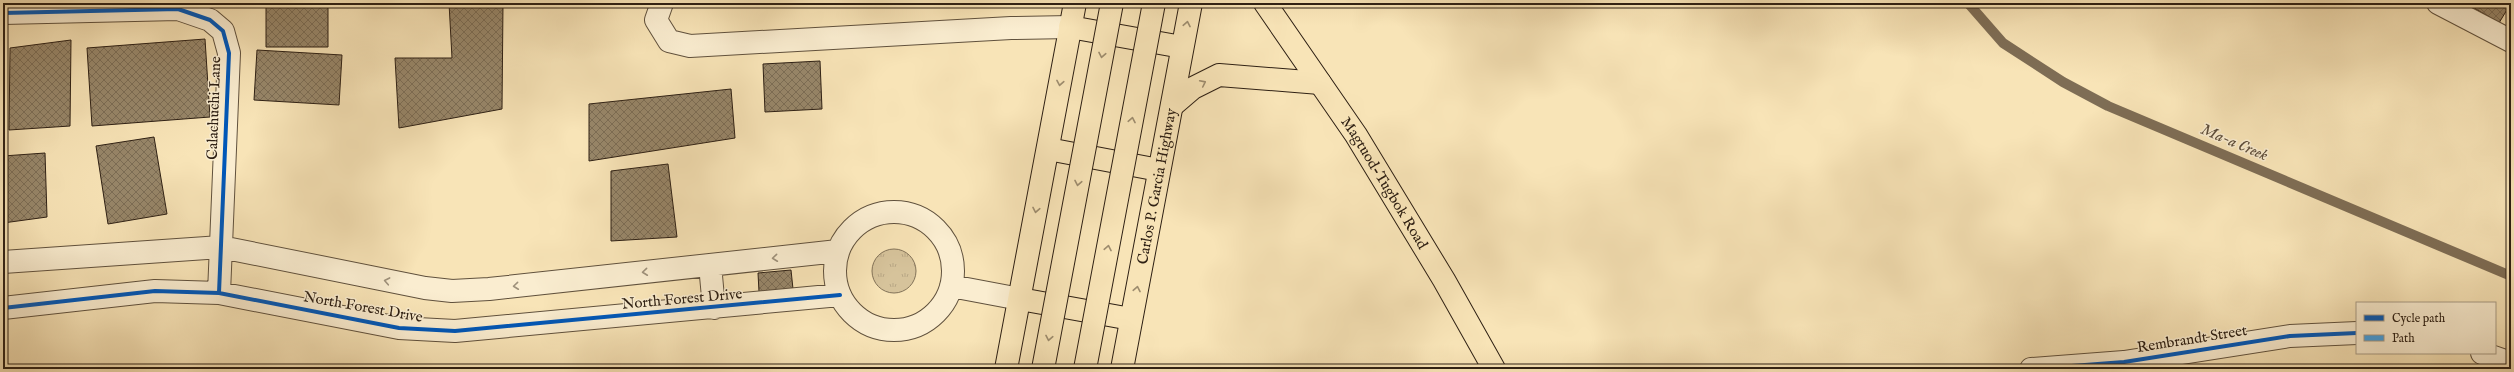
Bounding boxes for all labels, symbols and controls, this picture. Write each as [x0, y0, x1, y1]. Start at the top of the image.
one-way arrow [1182, 21, 1190, 27]
one-way arrow [1098, 52, 1107, 58]
street label: Calachuchi Lane [203, 56, 225, 160]
one-way arrow [1056, 79, 1065, 86]
one-way arrow [1198, 80, 1206, 88]
street label: Carlos P. Garcia Highway [1132, 106, 1181, 266]
street label: Magtuod-Tugbok Road [1337, 113, 1433, 253]
one-way arrow [1127, 117, 1135, 123]
water label: Ma-a Creek [2197, 120, 2271, 166]
one-way arrow [1074, 180, 1083, 186]
one-way arrow [1032, 207, 1041, 214]
one-way arrow [1103, 245, 1111, 251]
one-way arrow [772, 253, 778, 262]
one-way arrow [642, 268, 648, 277]
one-way arrow [384, 277, 390, 286]
one-way arrow [513, 281, 519, 290]
street label: North Forest Drive [621, 284, 743, 314]
one-way arrow [1132, 286, 1141, 293]
street label: North Forest Drive [302, 287, 424, 327]
legend [2356, 302, 2496, 354]
text: Cycle path [2392, 311, 2446, 327]
street label: Rembrandt Street [2135, 321, 2249, 357]
text: Path [2392, 331, 2415, 346]
one-way arrow [1045, 335, 1053, 341]

